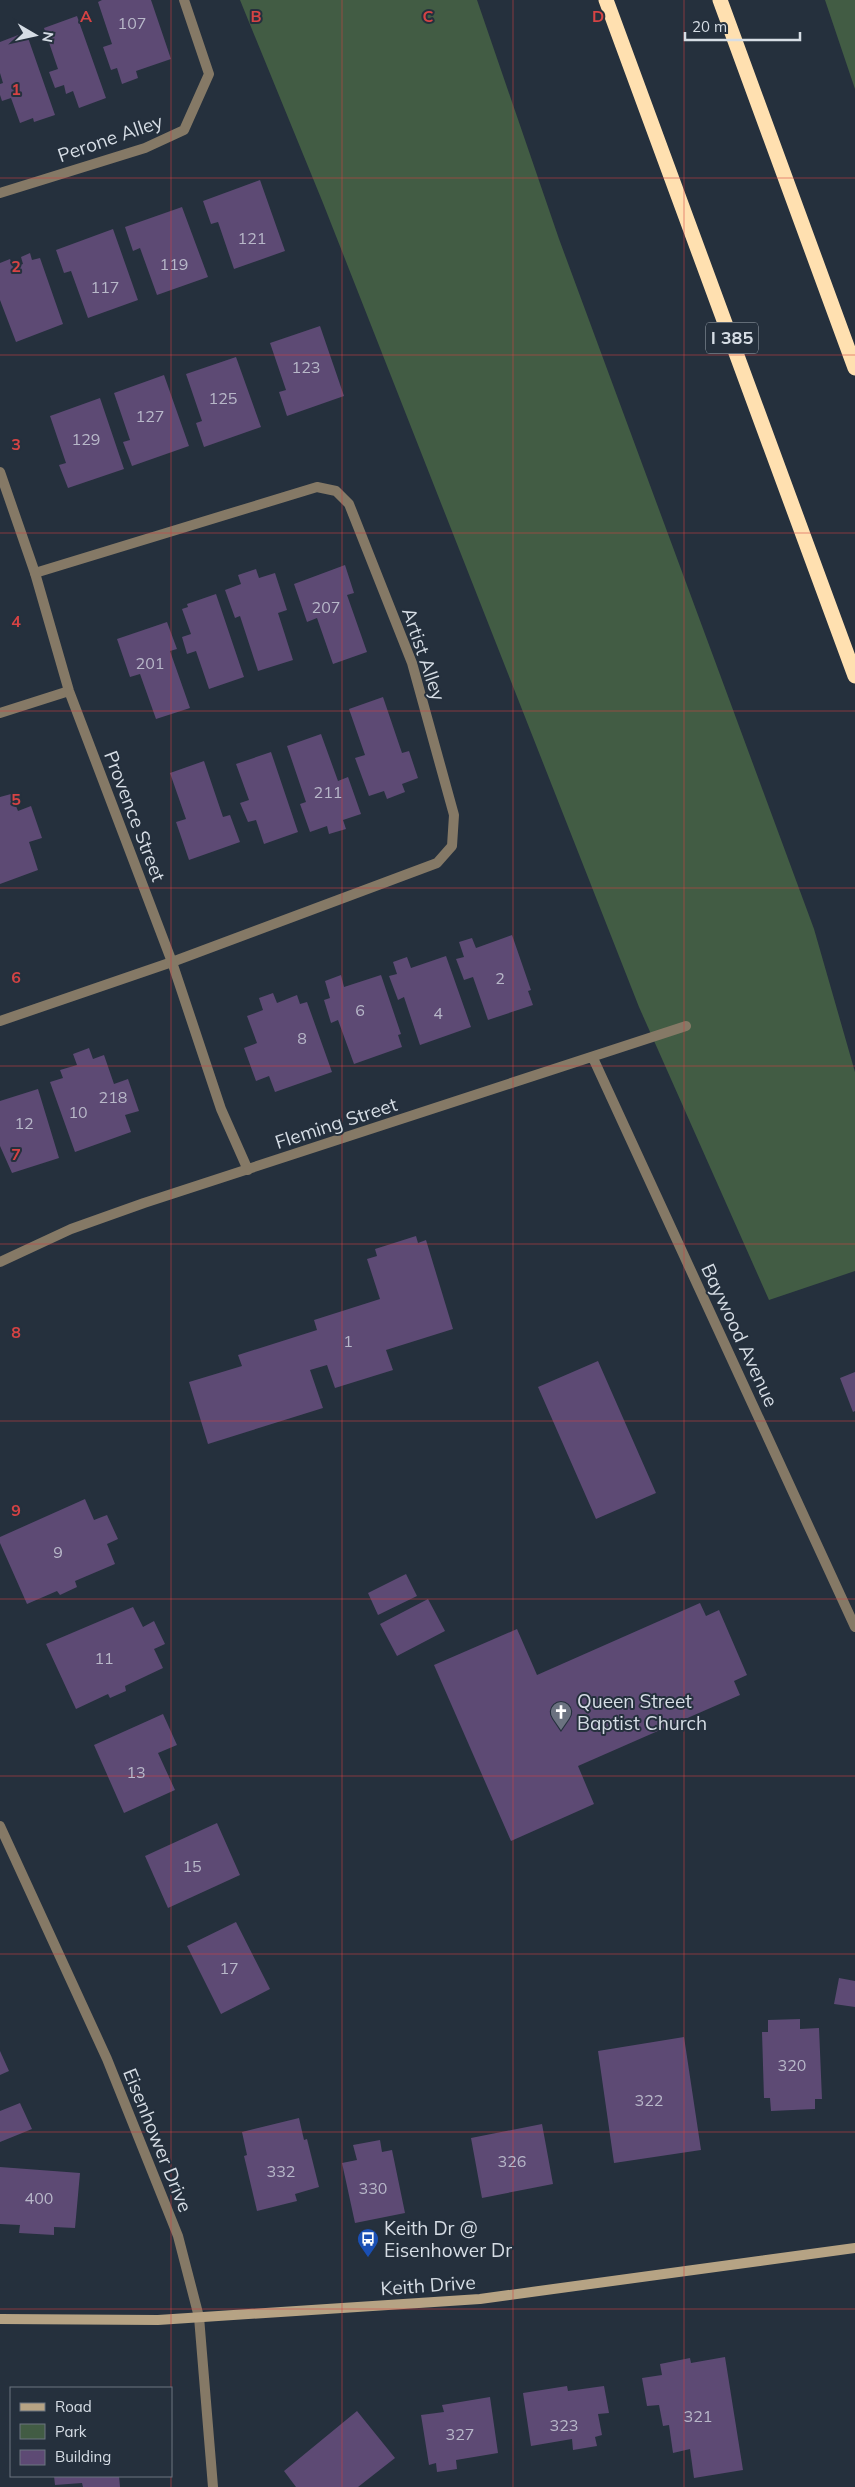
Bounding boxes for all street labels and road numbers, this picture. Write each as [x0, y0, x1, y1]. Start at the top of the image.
street label: Perone Alley [54, 109, 166, 167]
road number: I 385 [706, 322, 758, 353]
street label: Artist Alley [397, 604, 451, 704]
street label: Provence Street [99, 747, 171, 885]
street label: Fleming Street [272, 1092, 400, 1154]
street label: Baywood Avenue [696, 1260, 784, 1410]
street label: Eisenhower Drive [118, 2065, 198, 2215]
street label: Keith Drive [380, 2270, 476, 2300]

